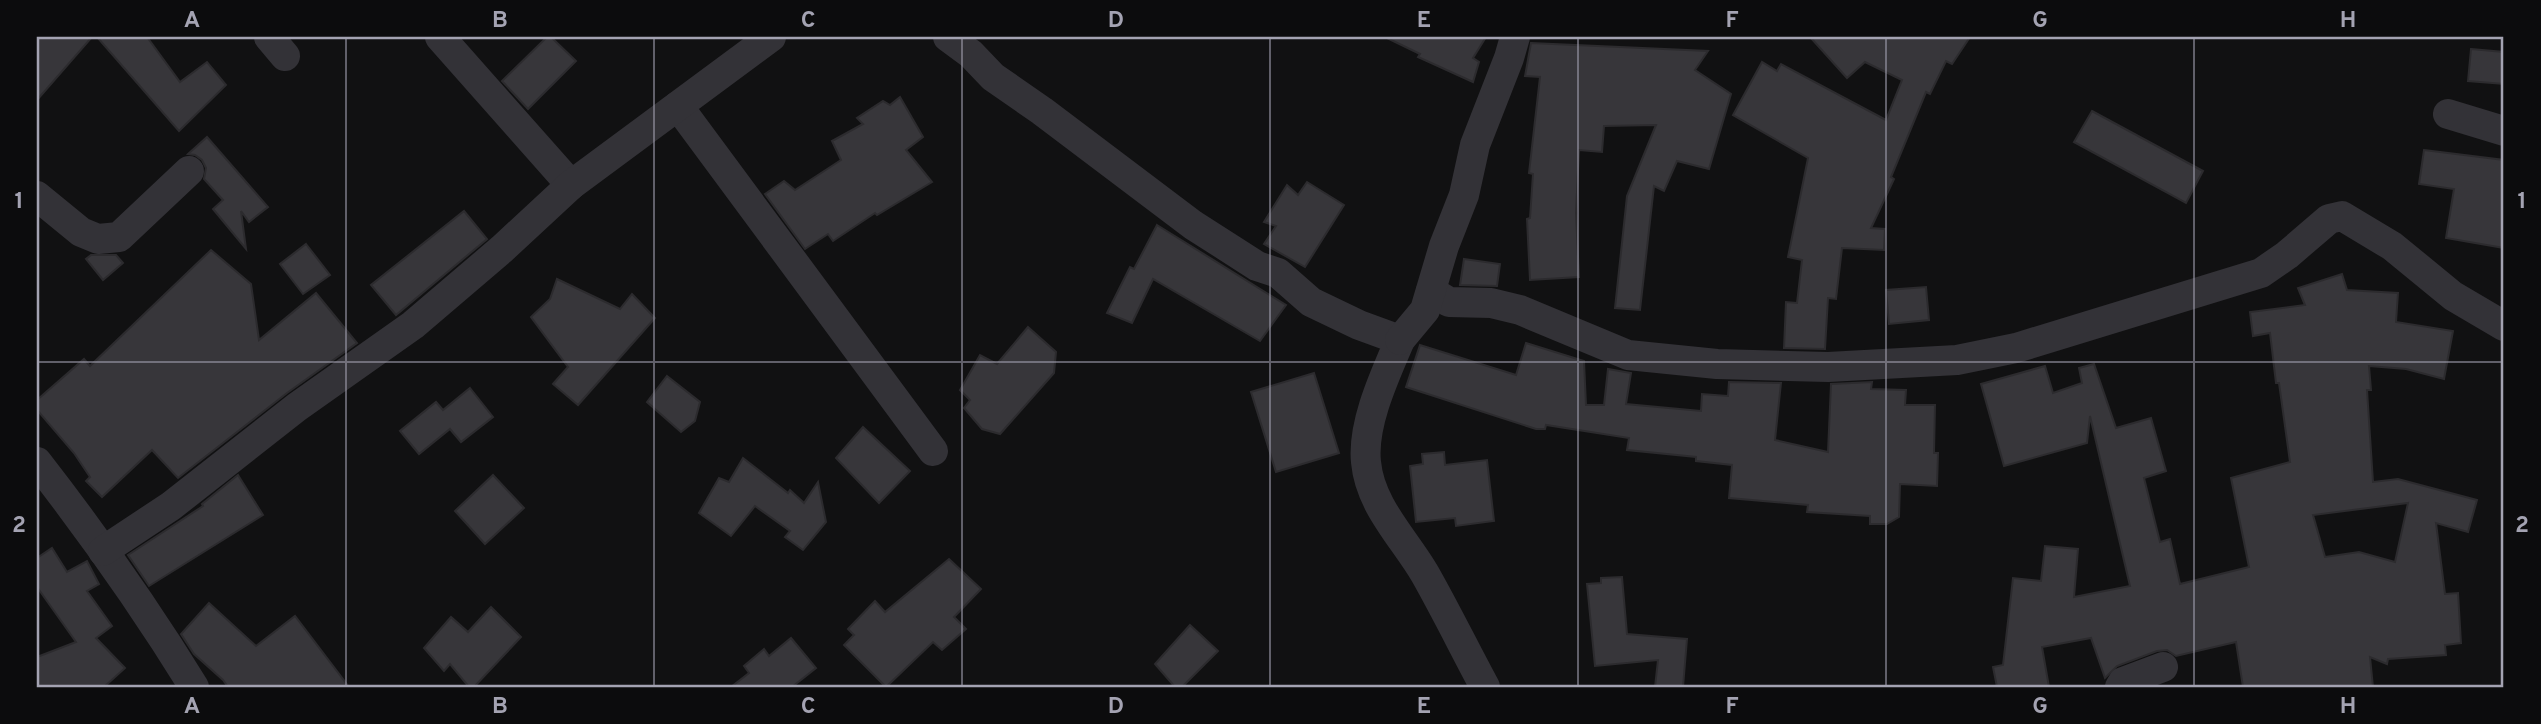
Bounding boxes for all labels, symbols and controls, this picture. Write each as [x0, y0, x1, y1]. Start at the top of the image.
text: A [184, 7, 200, 36]
text: B [492, 7, 508, 36]
text: C [801, 7, 815, 36]
text: D [1108, 7, 1124, 36]
text: E [1417, 7, 1431, 36]
text: F [1725, 7, 1739, 36]
text: G [2032, 7, 2048, 36]
text: H [2340, 7, 2356, 36]
text: 1 [14, 188, 24, 217]
text: 1 [2517, 188, 2527, 217]
text: 2 [12, 512, 26, 541]
text: 2 [2515, 512, 2529, 541]
text: A [184, 693, 200, 722]
text: B [492, 693, 508, 722]
text: C [801, 693, 815, 722]
text: D [1108, 693, 1124, 722]
text: E [1417, 693, 1431, 722]
text: F [1725, 693, 1739, 722]
text: G [2032, 693, 2048, 722]
text: H [2340, 693, 2356, 722]

